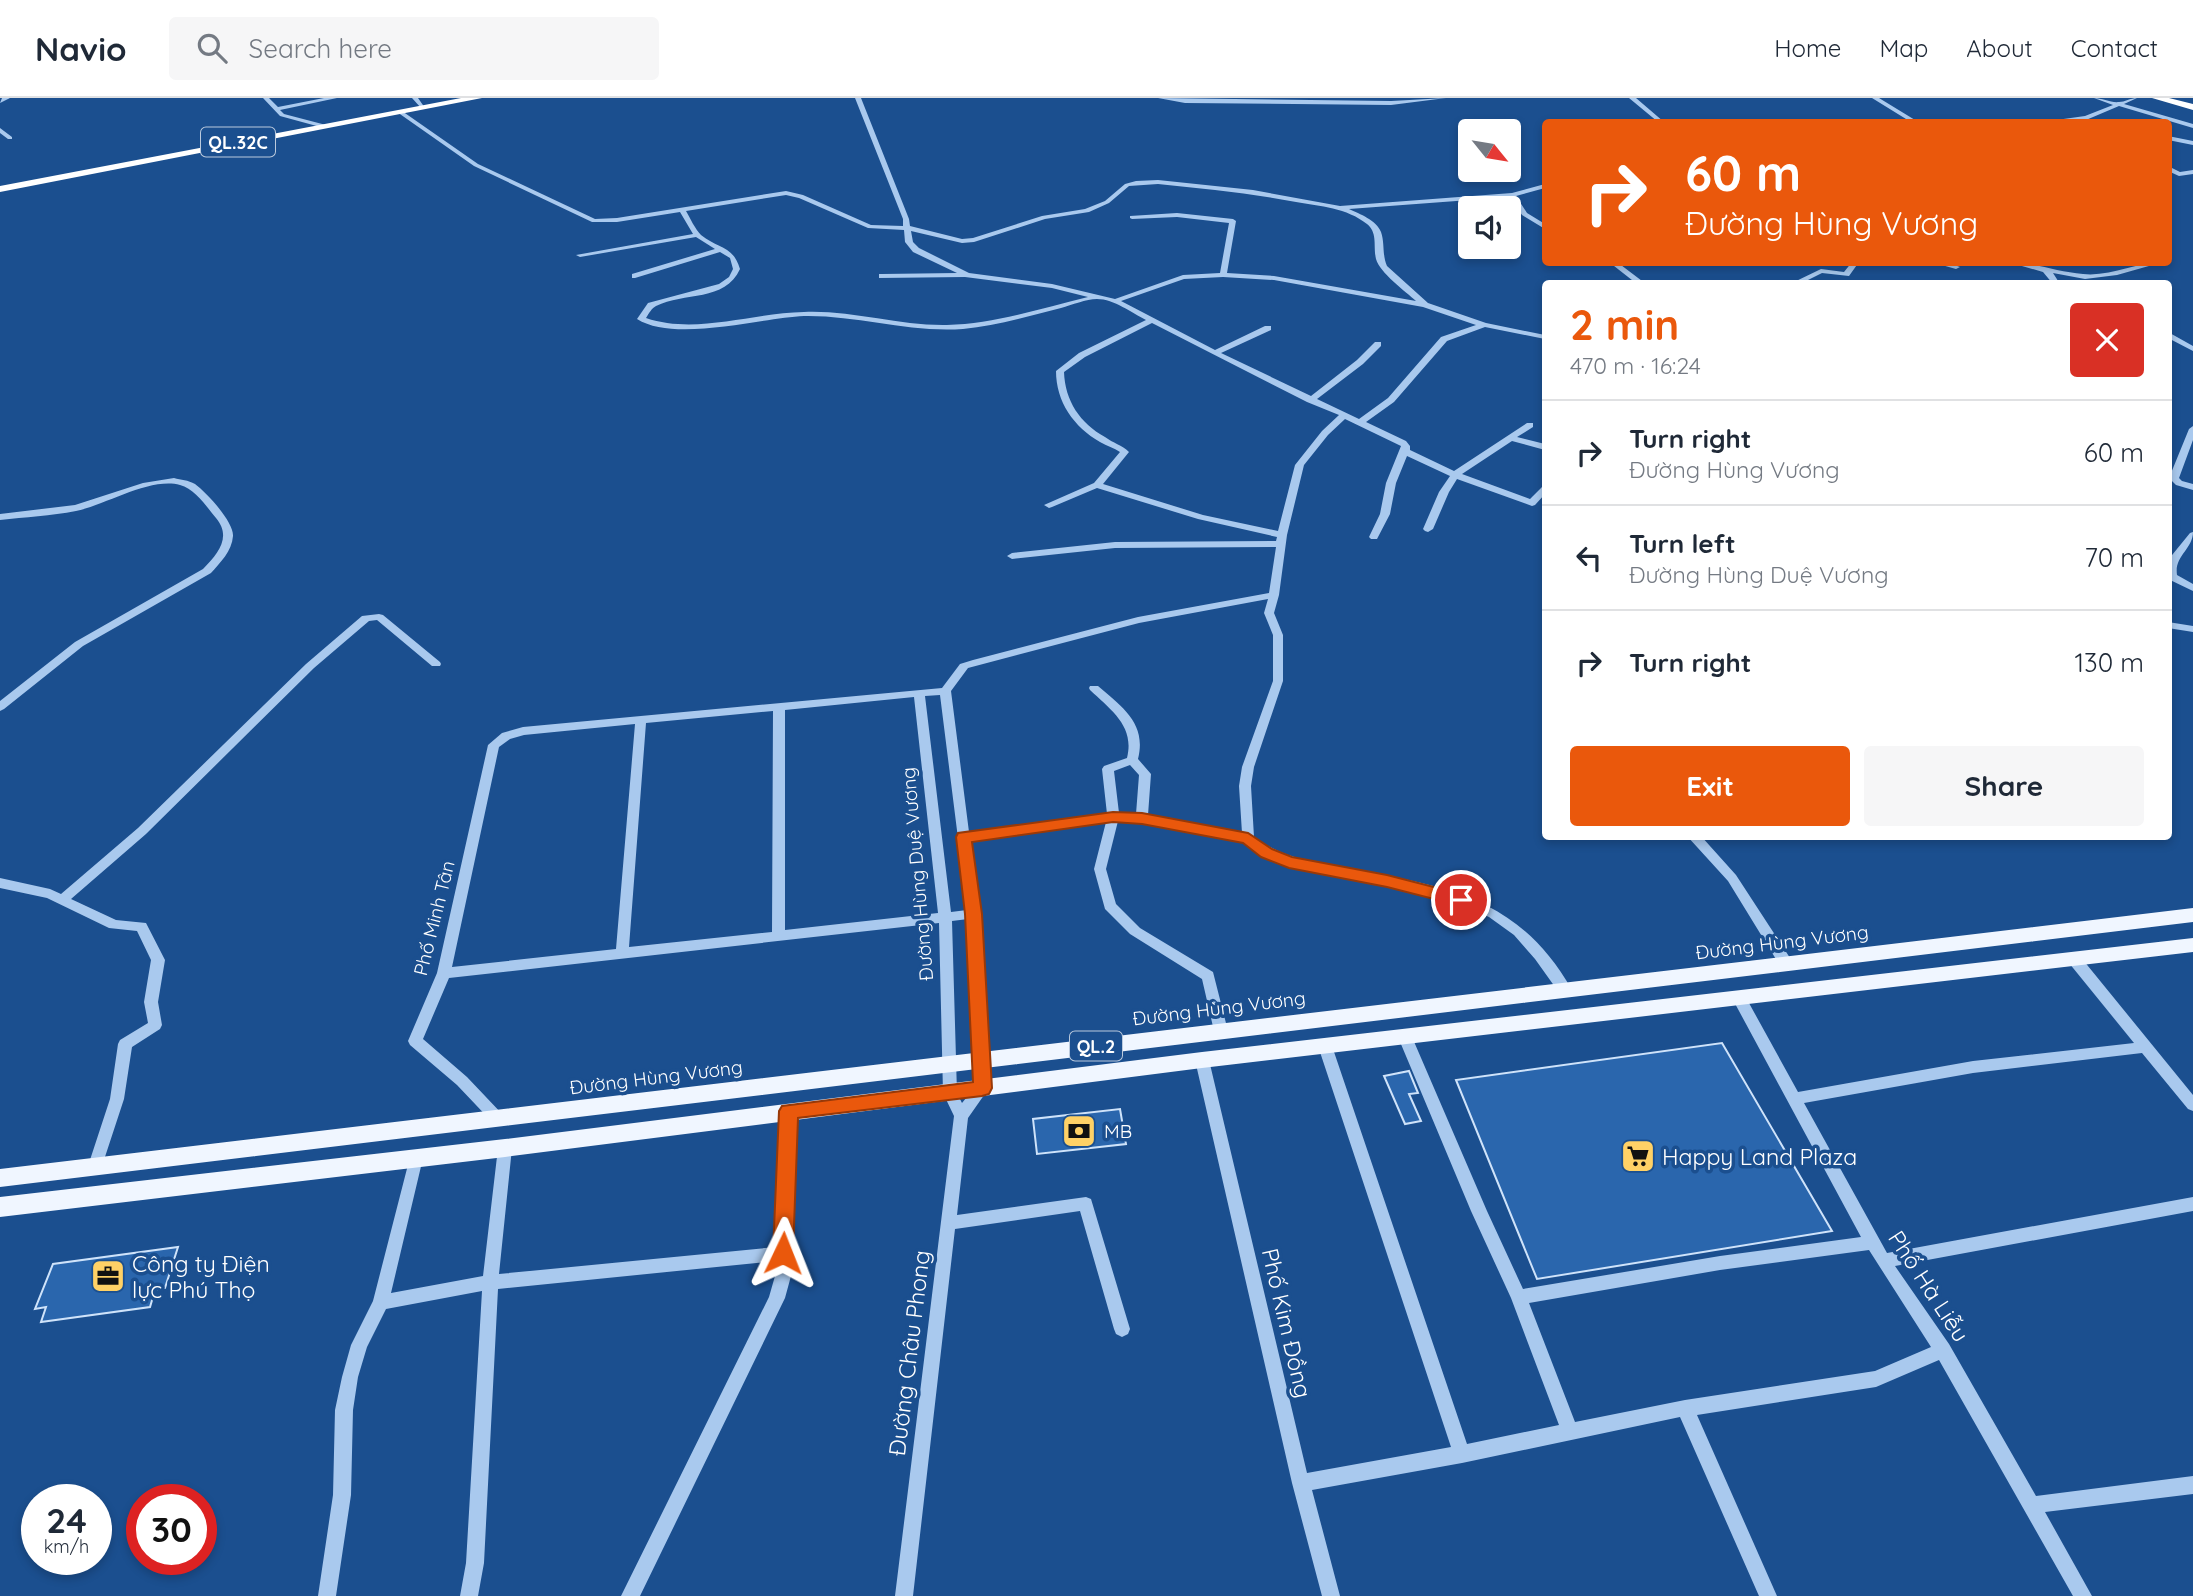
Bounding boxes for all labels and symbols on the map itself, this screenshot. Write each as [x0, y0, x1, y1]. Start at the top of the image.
north arrow [1458, 119, 1521, 182]
road number: QL.32C [201, 127, 275, 156]
street label: Đường Hùng Duệ Vương [896, 766, 938, 982]
street label: Phố Minh Tân [408, 858, 460, 978]
pin [1431, 870, 1491, 930]
street label: Đường Hùng Vương [1694, 919, 1870, 965]
street label: Đường Hùng Vương [1131, 985, 1307, 1031]
road number: QL.2 [1070, 1031, 1122, 1060]
street label: Đường Hùng Vương [568, 1054, 744, 1100]
bank icon: MB [1060, 1112, 1098, 1150]
place label: MB [1104, 1119, 1132, 1143]
supermarket icon: Happy Land Plaza [1619, 1137, 1657, 1175]
place label: Happy Land Plaza [1662, 1142, 1857, 1171]
position arrow [746, 1216, 820, 1290]
street label: Phố Hà Liễu [1882, 1225, 1976, 1347]
street label: Phố Kim Đồng [1256, 1245, 1318, 1401]
place label: Công ty Điện lực Phú Thọ [132, 1249, 270, 1304]
street label: Đường Châu Phong [882, 1249, 936, 1457]
office icon: Công ty Điện lực Phú Thọ [89, 1257, 127, 1295]
speed limit sign: 30 [126, 1484, 217, 1575]

